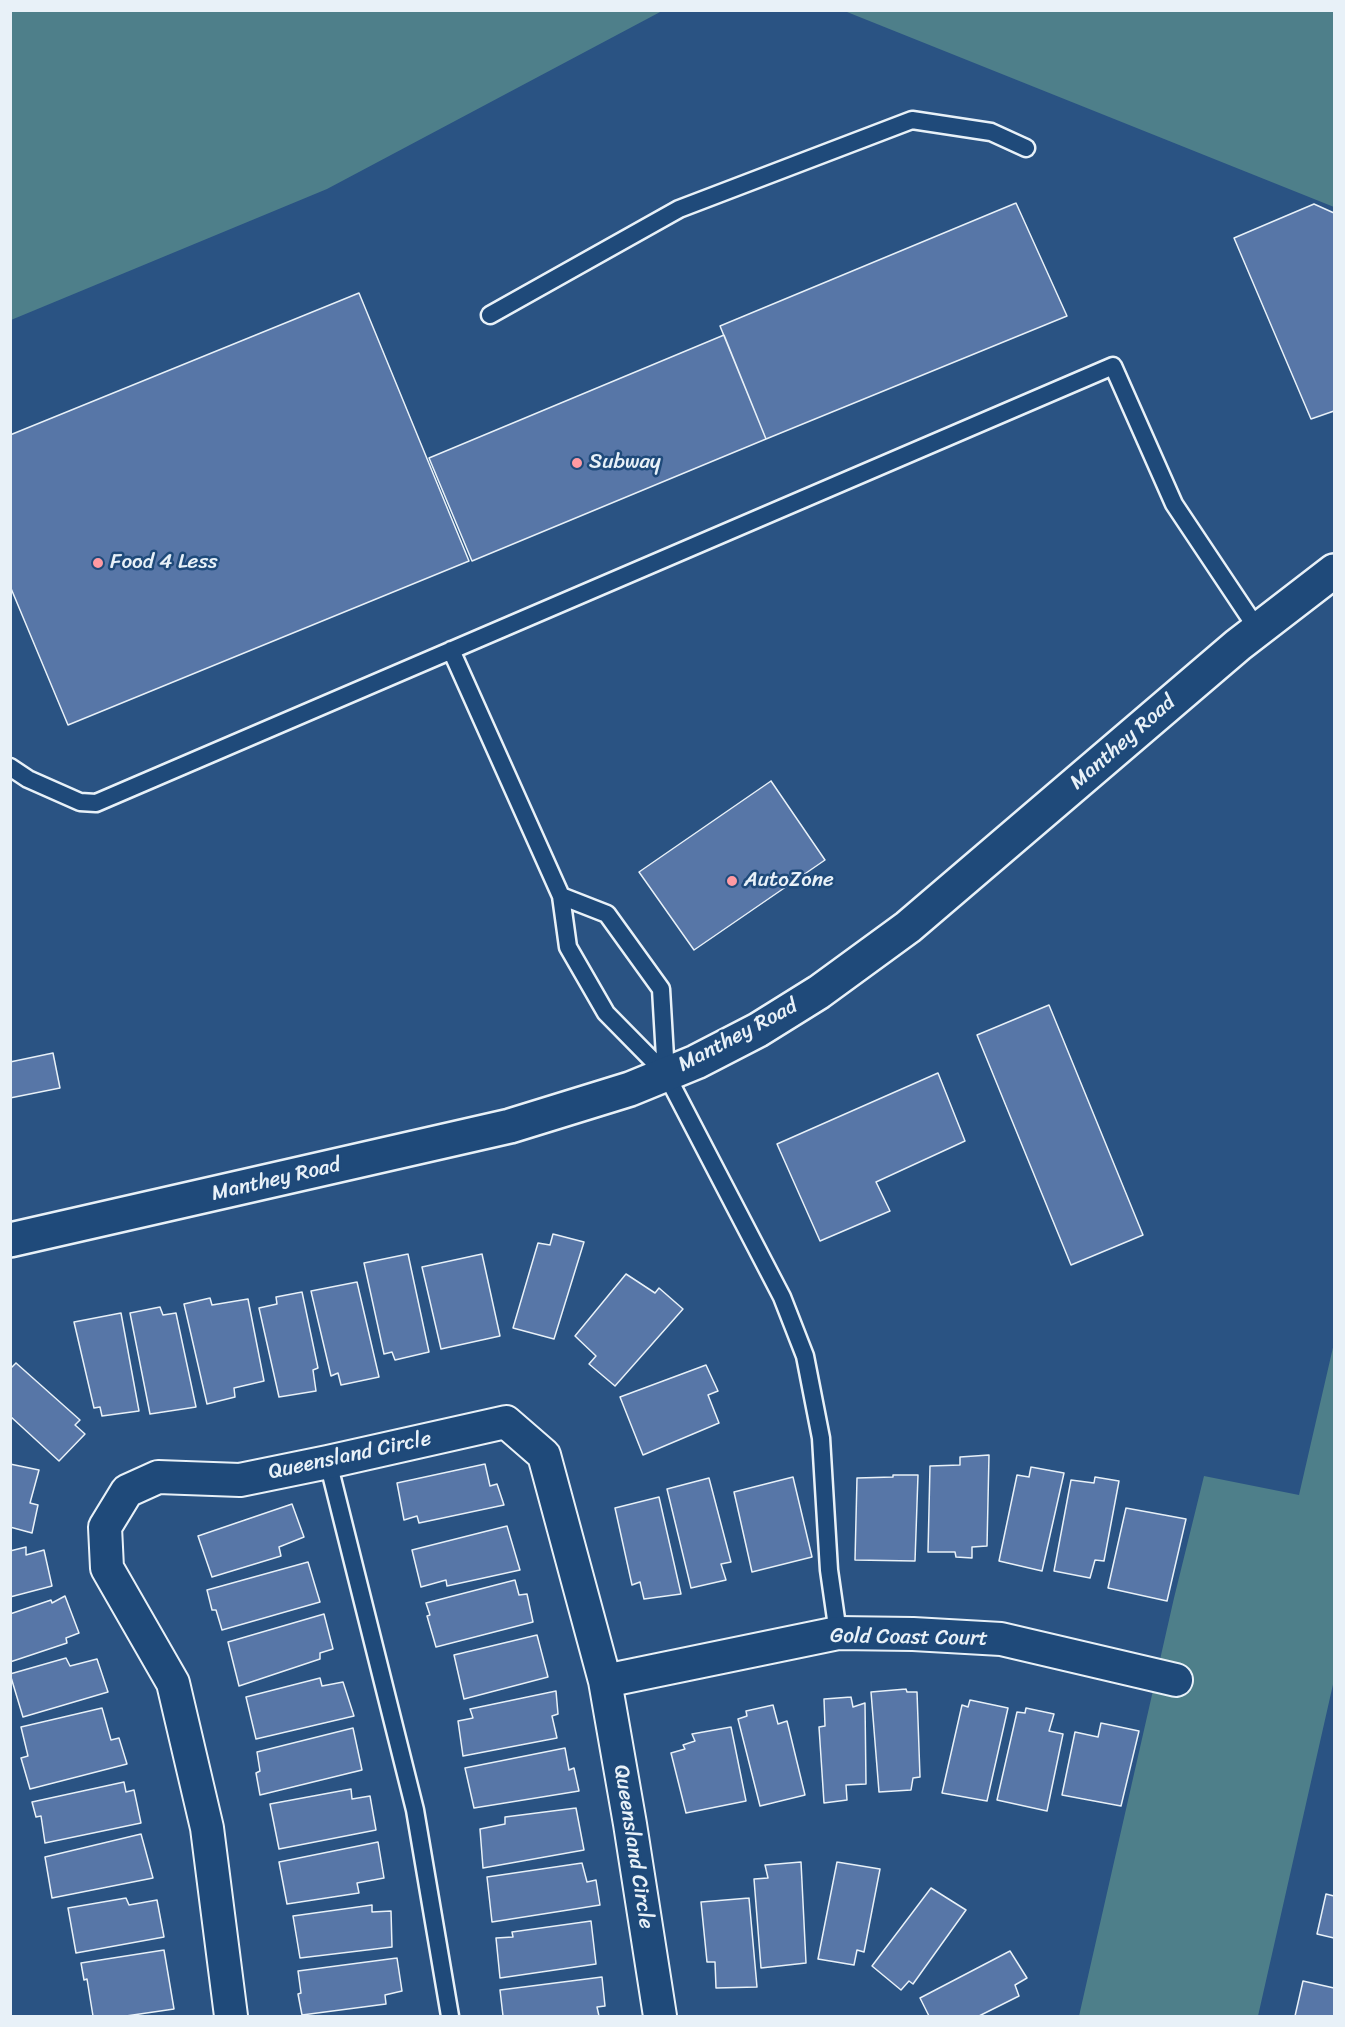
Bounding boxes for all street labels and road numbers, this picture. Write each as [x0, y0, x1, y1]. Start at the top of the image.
street label: Manthey Road [1065, 690, 1181, 796]
street label: Manthey Road [674, 994, 802, 1078]
street label: Manthey Road [209, 1153, 343, 1207]
street label: Queensland Circle [266, 1426, 434, 1486]
street label: Gold Coast Court [830, 1624, 988, 1652]
street label: Queensland Circle [608, 1763, 658, 1931]

